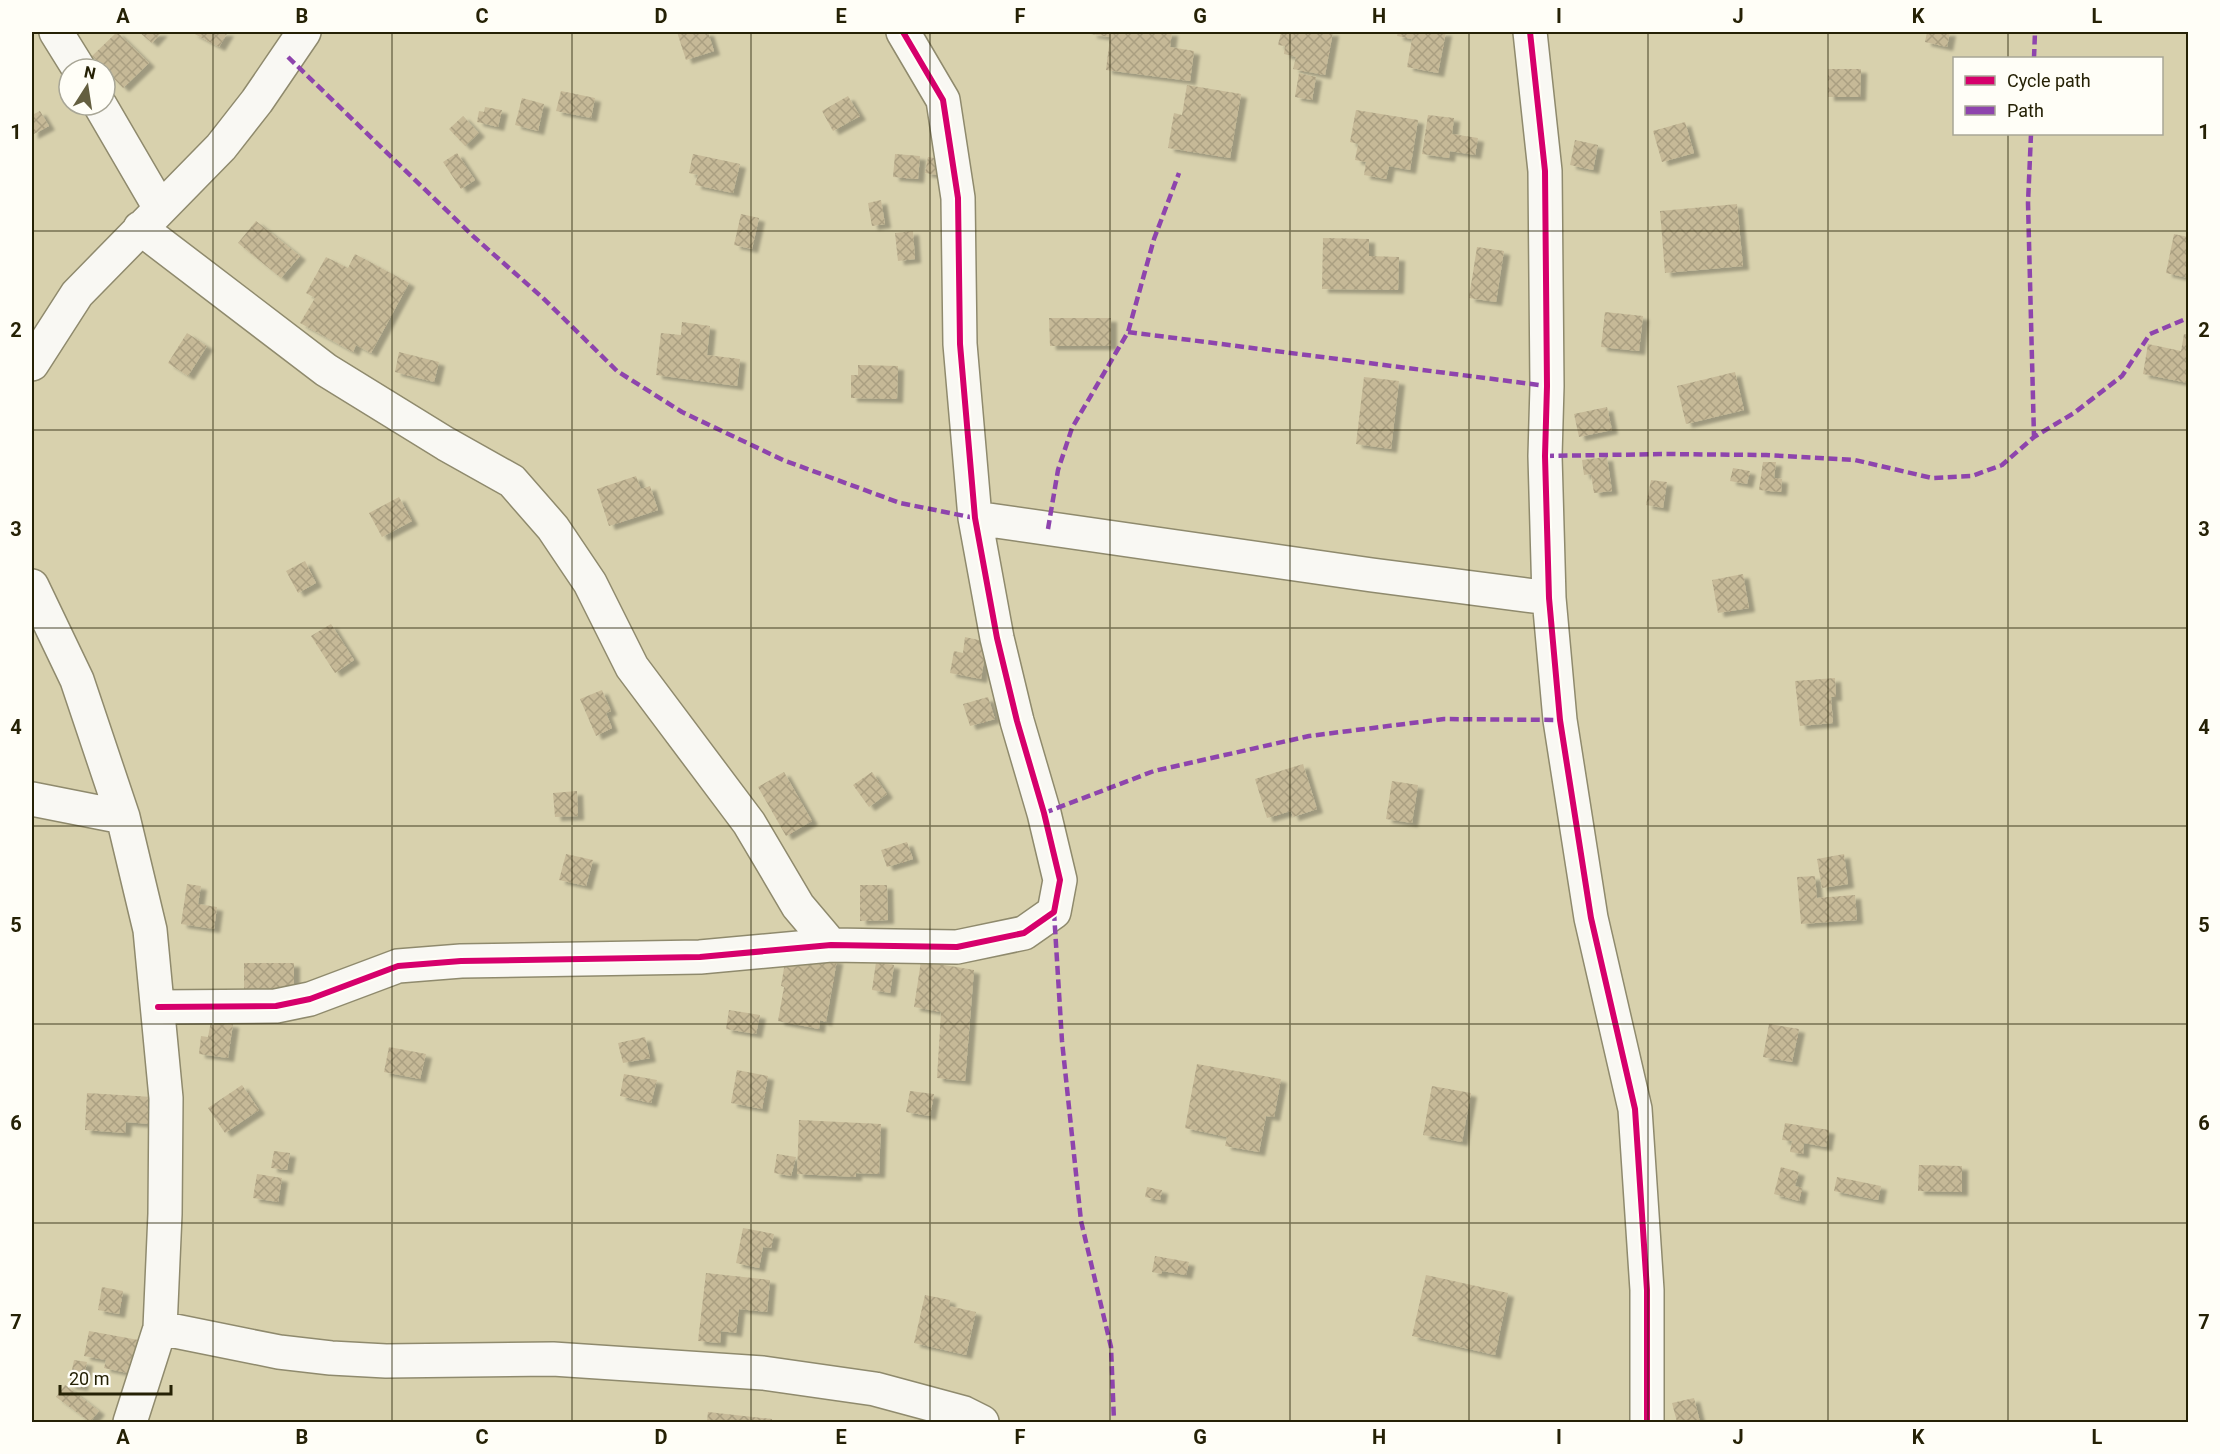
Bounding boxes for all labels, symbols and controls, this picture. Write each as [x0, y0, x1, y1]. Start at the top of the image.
text: A [116, 4, 130, 28]
text: B [296, 4, 308, 28]
text: C [475, 4, 489, 28]
text: D [655, 4, 668, 28]
text: E [835, 4, 847, 28]
text: F [1015, 4, 1026, 28]
text: G [1193, 4, 1207, 28]
text: H [1372, 4, 1386, 28]
text: I [1556, 4, 1562, 28]
text: J [1732, 4, 1744, 28]
text: K [1912, 4, 1925, 28]
text: L [2092, 4, 2103, 28]
north arrow [57, 57, 117, 117]
legend [1953, 57, 2163, 135]
text: N [83, 62, 98, 83]
text: Cycle path [2007, 70, 2091, 91]
text: Path [2007, 100, 2044, 121]
text: 1 [10, 120, 22, 144]
text: 1 [2198, 120, 2210, 144]
text: 2 [10, 318, 22, 342]
text: 2 [2198, 318, 2210, 342]
text: 3 [10, 517, 22, 541]
text: 3 [2198, 517, 2210, 541]
text: 4 [10, 715, 22, 739]
text: 4 [2198, 715, 2210, 739]
text: 5 [10, 913, 22, 937]
text: 5 [2198, 913, 2210, 937]
text: 6 [10, 1111, 22, 1135]
text: 6 [2198, 1111, 2210, 1135]
text: 7 [10, 1310, 22, 1334]
text: 7 [2198, 1310, 2210, 1334]
scale bar [60, 1358, 171, 1396]
text: 20 m [69, 1368, 109, 1389]
text: A [116, 1425, 130, 1449]
text: B [296, 1425, 308, 1449]
text: C [475, 1425, 489, 1449]
text: D [655, 1425, 668, 1449]
text: E [835, 1425, 847, 1449]
text: F [1015, 1425, 1026, 1449]
text: G [1193, 1425, 1207, 1449]
text: H [1372, 1425, 1386, 1449]
text: I [1556, 1425, 1562, 1449]
text: J [1732, 1425, 1744, 1449]
text: K [1912, 1425, 1925, 1449]
text: L [2092, 1425, 2103, 1449]

